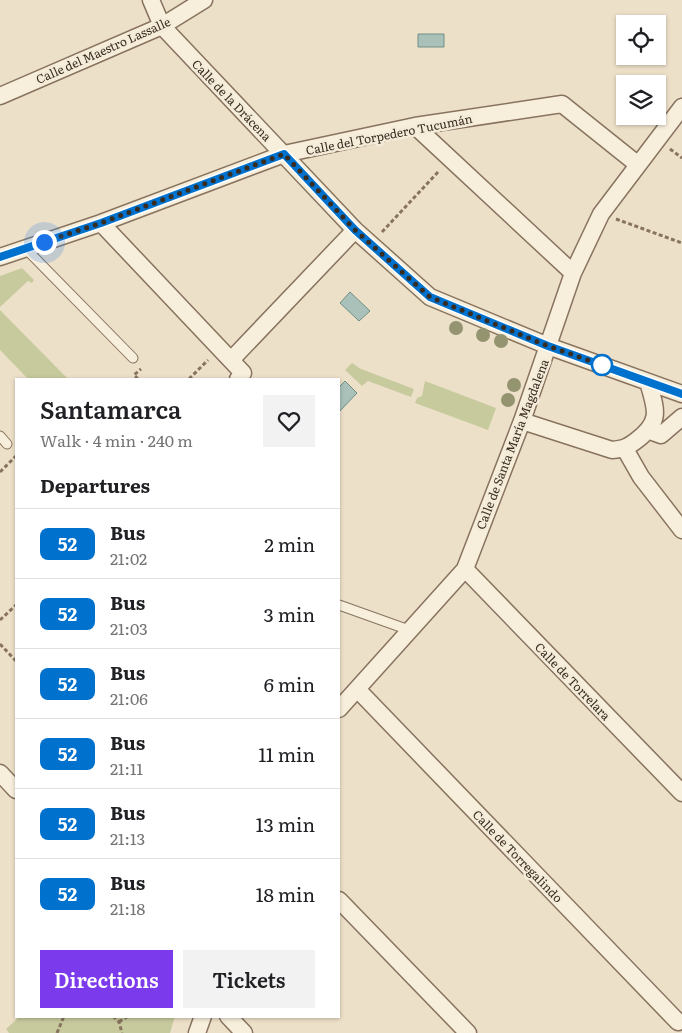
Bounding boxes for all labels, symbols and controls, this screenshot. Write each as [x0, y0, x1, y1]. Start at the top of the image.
street label: Calle del Maestro Lassalle [33, 12, 173, 88]
map controls [616, 15, 666, 125]
button: locate [616, 15, 666, 65]
street label: Calle de la Drácena [188, 55, 276, 145]
button: layers [616, 75, 666, 125]
street label: Calle del Torpedero Tucumán [304, 109, 474, 159]
your location [32, 230, 57, 255]
unlabelled marker [591, 354, 613, 376]
street label: Calle de Santa María Magdalena [471, 356, 553, 532]
text: Santamarca [40, 391, 182, 426]
button: heart [263, 395, 315, 447]
text: Walk · 4 min · 240 m [40, 428, 193, 452]
text: Departures [40, 471, 150, 499]
text: Bus [110, 518, 145, 546]
text: 52 [58, 530, 77, 557]
text: 2 min [264, 530, 315, 558]
text: 21:02 [110, 546, 147, 570]
text: Bus [110, 588, 145, 616]
text: 52 [58, 600, 77, 627]
text: 3 min [264, 600, 315, 628]
text: 21:03 [110, 616, 148, 640]
street label: Calle de Torrelara [531, 638, 615, 724]
text: Bus [110, 658, 145, 686]
text: 52 [58, 670, 77, 697]
text: 6 min [264, 670, 315, 698]
text: 21:06 [110, 686, 148, 710]
text: Bus [110, 728, 145, 756]
text: 52 [58, 740, 77, 767]
text: 11 min [258, 740, 315, 768]
text: 21:11 [110, 756, 143, 780]
text: Bus [110, 798, 145, 826]
street label: Calle de Torregalindo [469, 806, 567, 906]
text: 52 [58, 810, 77, 837]
text: 13 min [256, 810, 315, 838]
text: 21:13 [110, 826, 145, 850]
text: Bus [110, 868, 145, 896]
text: 52 [58, 880, 77, 907]
text: 18 min [256, 880, 315, 908]
text: 21:18 [110, 896, 145, 920]
button: Directions [40, 950, 173, 1008]
button: Tickets [183, 950, 315, 1008]

